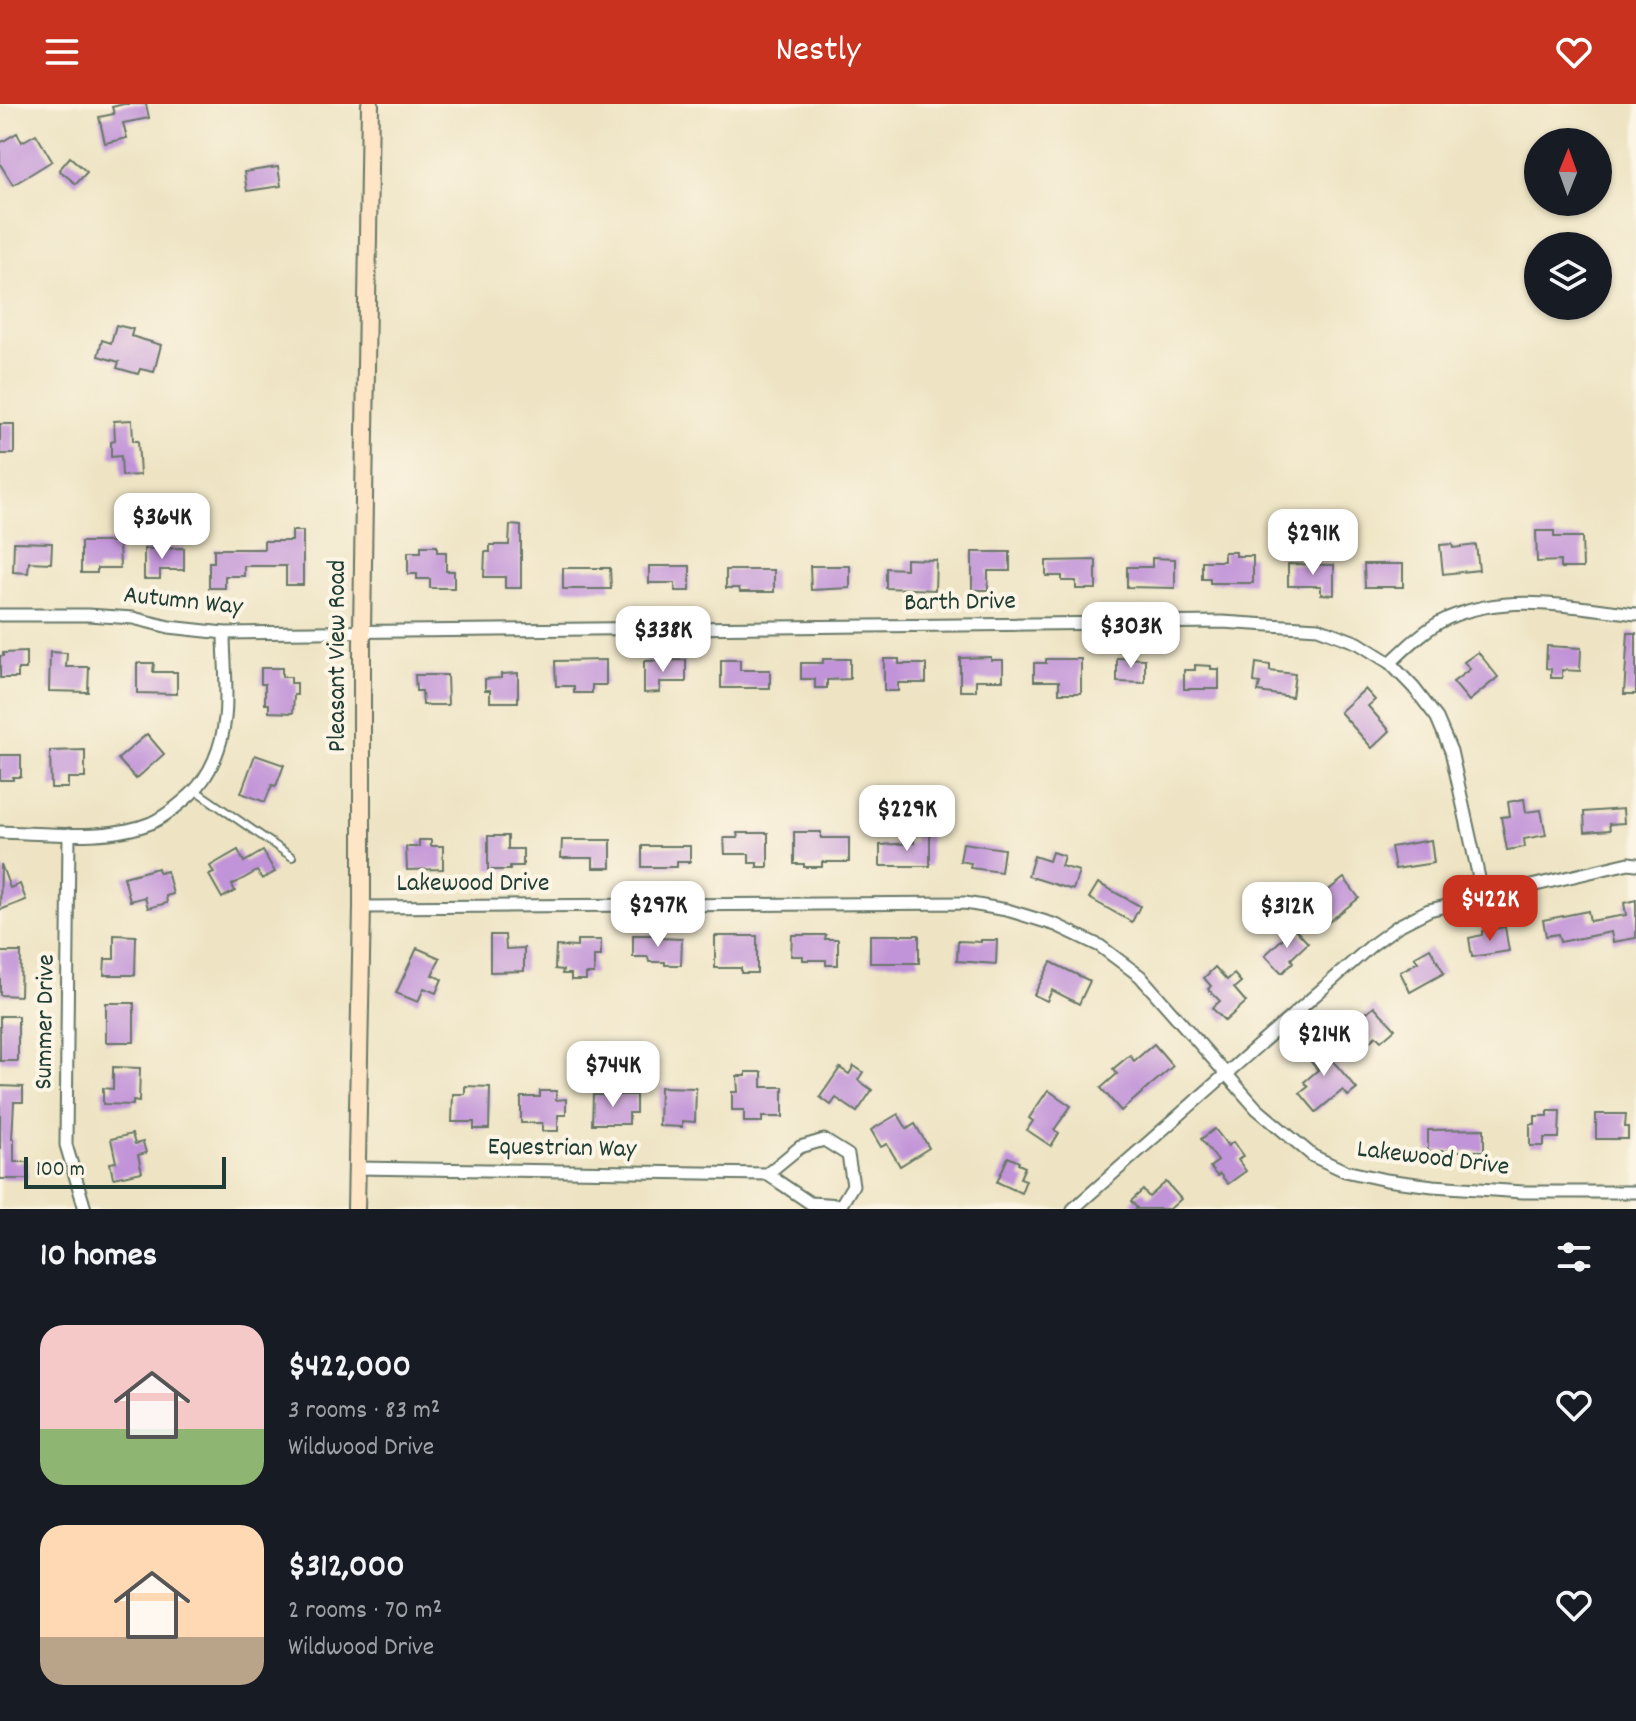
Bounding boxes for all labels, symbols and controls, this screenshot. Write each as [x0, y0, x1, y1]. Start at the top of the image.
text: Nestly [775, 26, 861, 78]
icon: menu [40, 30, 84, 74]
icon: heart [1552, 30, 1596, 74]
north arrow [1524, 128, 1612, 216]
map controls [1524, 128, 1612, 320]
button: layers [1524, 232, 1612, 320]
pin: $364K [106, 493, 218, 561]
text: $364K [132, 500, 192, 537]
pin: $291K [1257, 509, 1369, 577]
text: $291K [1286, 516, 1340, 553]
street label: Pleasant View Road [320, 560, 357, 752]
street label: Autumn Way [122, 577, 245, 627]
street label: Barth Drive [904, 584, 1016, 622]
pin: $303K [1075, 602, 1187, 670]
pin: $338K [607, 606, 719, 674]
text: $303K [1100, 609, 1162, 646]
text: $338K [634, 613, 692, 650]
pin: $229K [851, 785, 963, 853]
text: $229K [877, 792, 937, 829]
street label: Lakewood Drive [396, 866, 550, 903]
pin: $422K [1434, 875, 1546, 943]
pin: $297K [602, 881, 714, 949]
pin: $312K [1231, 882, 1343, 950]
text: $422K [1461, 882, 1519, 919]
text: $297K [629, 888, 687, 925]
text: $312K [1260, 889, 1314, 926]
street label: Summer Drive [26, 954, 66, 1090]
pin: $214K [1268, 1010, 1380, 1078]
text: $214K [1297, 1017, 1351, 1054]
pin: $744K [557, 1041, 669, 1109]
text: $744K [585, 1048, 641, 1085]
street label: Equestrian Way [487, 1129, 637, 1169]
street label: Lakewood Drive [1355, 1131, 1511, 1187]
scale bar [24, 1153, 226, 1189]
text: 100 m [36, 1155, 85, 1186]
text: 10 homes [40, 1233, 157, 1282]
icon: filters [1552, 1235, 1596, 1279]
text: $422,000 [288, 1344, 411, 1393]
icon: home [104, 1357, 200, 1453]
icon: heart [1552, 1383, 1596, 1427]
text: 3 rooms · 83 m² [288, 1393, 440, 1430]
text: Wildwood Drive [288, 1430, 434, 1467]
text: $312,000 [288, 1544, 405, 1593]
icon: home [104, 1557, 200, 1653]
icon: heart [1552, 1583, 1596, 1627]
text: 2 rooms · 70 m² [288, 1593, 442, 1630]
text: Wildwood Drive [288, 1630, 434, 1667]

